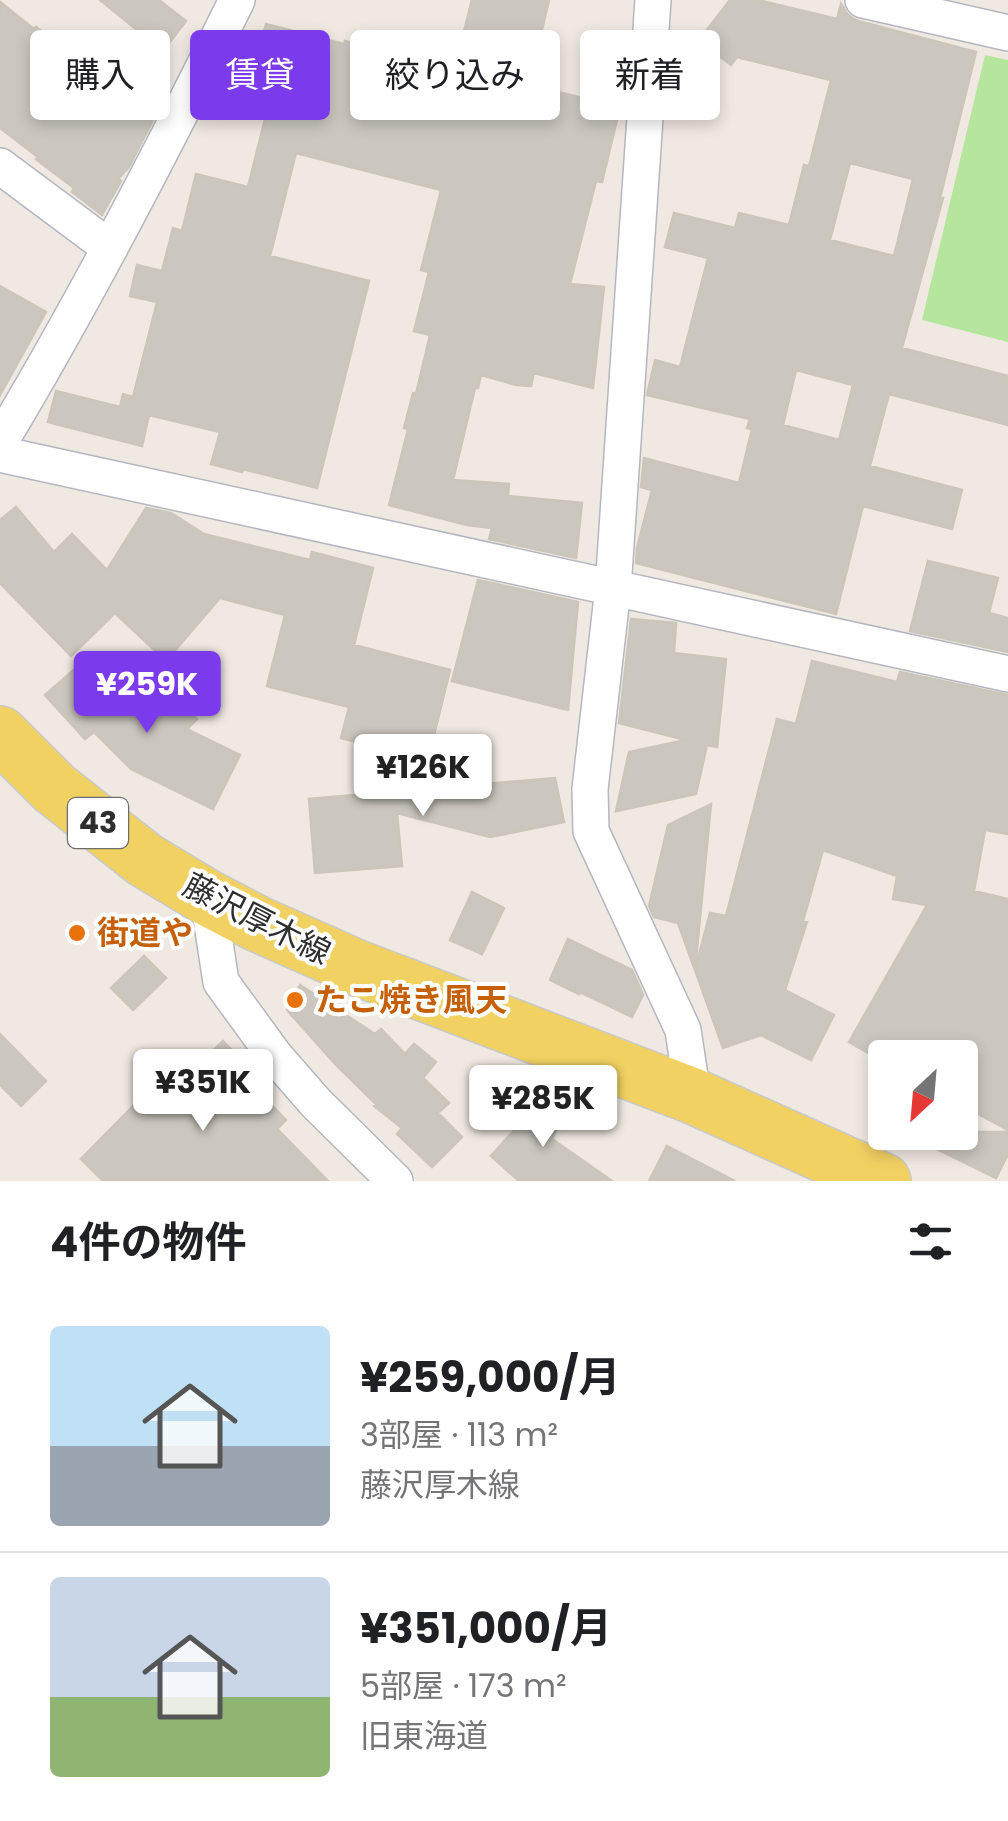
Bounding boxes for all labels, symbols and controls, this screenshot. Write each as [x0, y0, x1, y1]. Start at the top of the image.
chip: 購入 [30, 30, 170, 120]
chip: 賃貸 [190, 30, 330, 120]
chip: 絞り込み [350, 30, 560, 120]
chip: 新着 [580, 30, 720, 120]
pin: ¥259K [77, 651, 217, 736]
text: ¥259K [96, 661, 198, 706]
pin: ¥126K [353, 734, 493, 819]
text: ¥126K [376, 744, 470, 789]
road number: 43 [68, 798, 128, 848]
street label: 藤沢厚木線 [176, 862, 339, 975]
place label: 街道や [97, 910, 193, 955]
marker: 街道や [66, 922, 88, 944]
place label: たこ焼き風天 [315, 977, 507, 1022]
marker: たこ焼き風天 [284, 989, 306, 1011]
north arrow [868, 1040, 978, 1150]
map controls [868, 1040, 978, 1150]
pin: ¥351K [133, 1049, 273, 1134]
text: ¥351K [155, 1059, 251, 1104]
pin: ¥285K [473, 1065, 613, 1150]
text: ¥285K [491, 1075, 595, 1120]
text: 4件の物件 [50, 1213, 246, 1272]
icon: filters [903, 1214, 958, 1269]
text: ¥259,000/月 [360, 1348, 621, 1407]
icon: home [130, 1366, 250, 1486]
text: 3部屋 · 113 m² [360, 1412, 558, 1457]
text: 藤沢厚木線 [360, 1462, 520, 1507]
text: ¥351,000/月 [360, 1599, 612, 1658]
icon: home [130, 1617, 250, 1737]
text: 5部屋 · 173 m² [360, 1663, 567, 1708]
text: 旧東海道 [360, 1713, 488, 1758]

